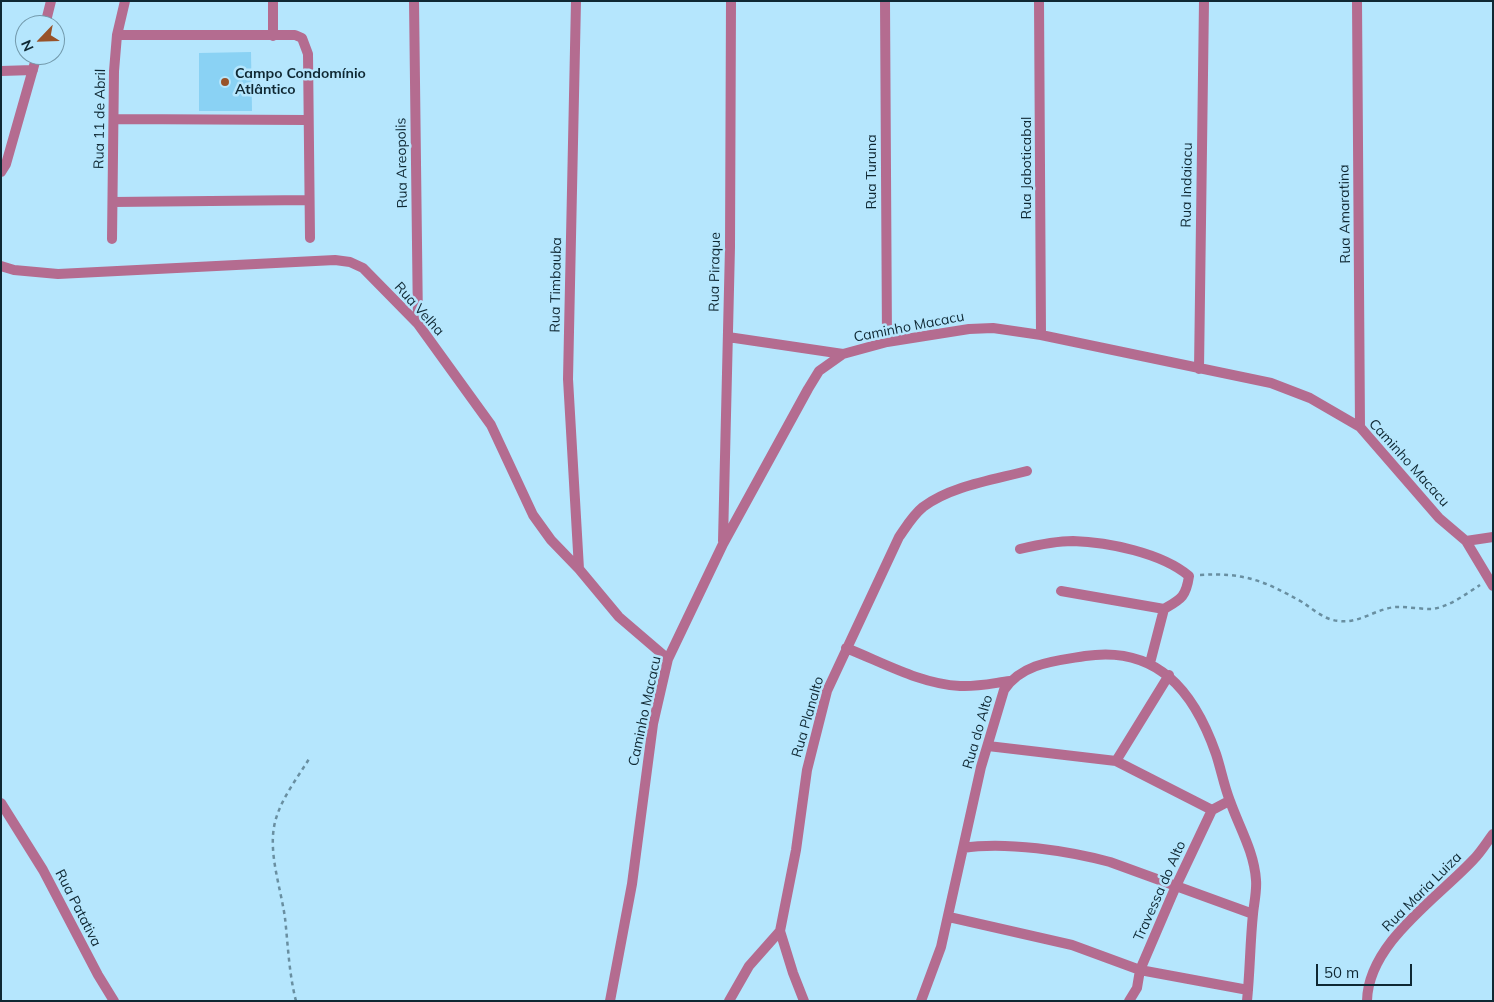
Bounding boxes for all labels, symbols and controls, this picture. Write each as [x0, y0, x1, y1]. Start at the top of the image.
north arrow [15, 15, 65, 65]
text: N [17, 37, 38, 54]
place label: Campo Condomínio Atlântico [235, 66, 366, 98]
street label: Rua 11 de Abril [91, 69, 109, 169]
marker: Campo Condomínio Atlântico [219, 76, 231, 88]
street label: Rua Jaboticabal [1019, 117, 1035, 219]
street label: Rua Areopolis [393, 118, 411, 208]
street label: Rua Turuna [864, 134, 880, 210]
street label: Rua Indaiacu [1178, 142, 1196, 228]
street label: Rua Amaratina [1336, 164, 1354, 264]
street label: Rua Piraque [706, 232, 724, 312]
street label: Rua Timbauba [547, 237, 565, 333]
street label: Rua Velha [391, 279, 447, 339]
street label: Caminho Macacu [852, 308, 966, 346]
street label: Caminho Macacu [1365, 416, 1453, 510]
street label: Caminho Macacu [625, 654, 665, 768]
street label: Rua Planalto [788, 675, 828, 759]
street label: Rua do Alto [959, 693, 997, 771]
street label: Travessa do Alto [1130, 838, 1190, 944]
street label: Rua Maria Luiza [1379, 849, 1465, 935]
street label: Rua Patativa [51, 867, 105, 949]
scale bar [1319, 954, 1415, 986]
text: 50 m [1324, 963, 1359, 982]

